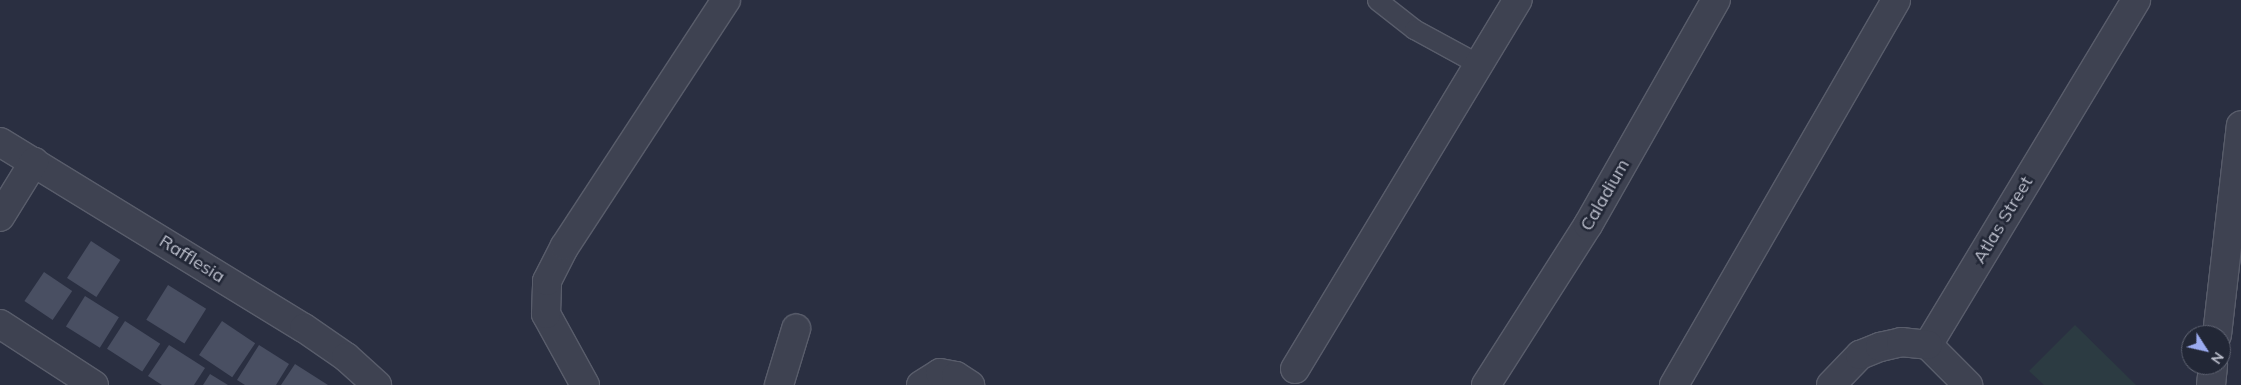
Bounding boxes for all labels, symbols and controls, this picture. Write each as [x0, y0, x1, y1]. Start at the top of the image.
street label: Caladium [1576, 155, 1634, 235]
street label: Atlas Street [1969, 173, 2037, 267]
street label: Rafflesia [155, 230, 229, 288]
north arrow [2181, 325, 2231, 375]
text: N [2207, 349, 2228, 368]

